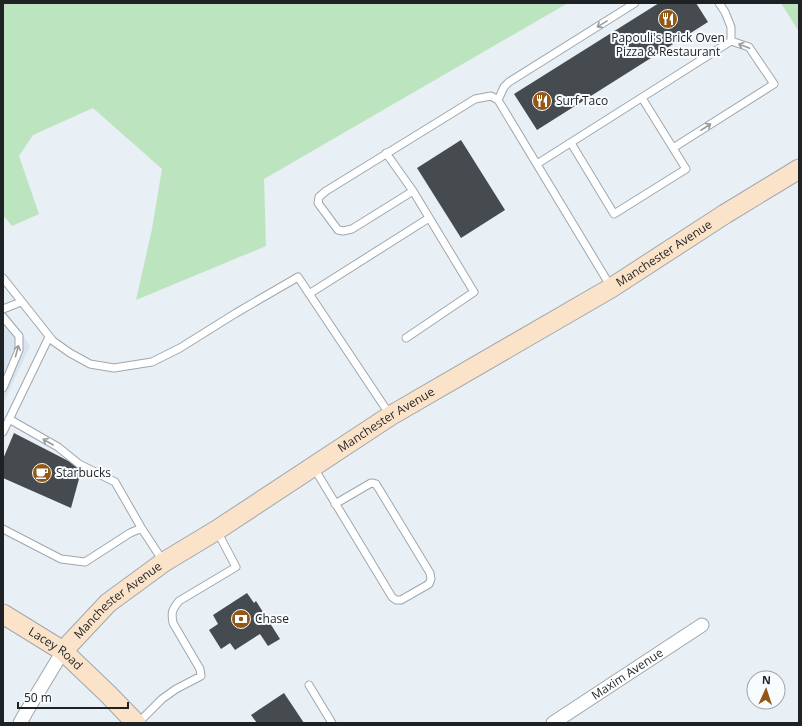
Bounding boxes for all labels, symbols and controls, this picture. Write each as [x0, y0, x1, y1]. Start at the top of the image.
restaurant icon: Papouli's Brick Oven Pizza & Restaurant [657, 8, 679, 30]
one-way arrow [596, 20, 608, 28]
place label: Papouli's Brick Oven Pizza & Restaurant [611, 29, 725, 60]
one-way arrow [738, 41, 750, 49]
restaurant icon: Surf Taco [531, 90, 553, 112]
place label: Surf Taco [556, 92, 608, 109]
one-way arrow [700, 123, 711, 131]
street label: Manchester Avenue [613, 216, 715, 291]
one-way arrow [14, 345, 21, 358]
street label: Manchester Avenue [334, 383, 438, 456]
one-way arrow [42, 437, 54, 445]
cafe icon: Starbucks [31, 462, 53, 484]
place label: Starbucks [56, 464, 111, 481]
street label: Manchester Avenue [70, 557, 165, 642]
bank icon: Chase [230, 608, 252, 630]
place label: Chase [255, 610, 289, 627]
street label: Lacey Road [26, 623, 87, 673]
street label: Maxim Avenue [588, 644, 667, 704]
north arrow [746, 670, 786, 710]
text: N [762, 672, 771, 687]
scale bar [18, 684, 128, 710]
text: 50 m [24, 689, 52, 706]

